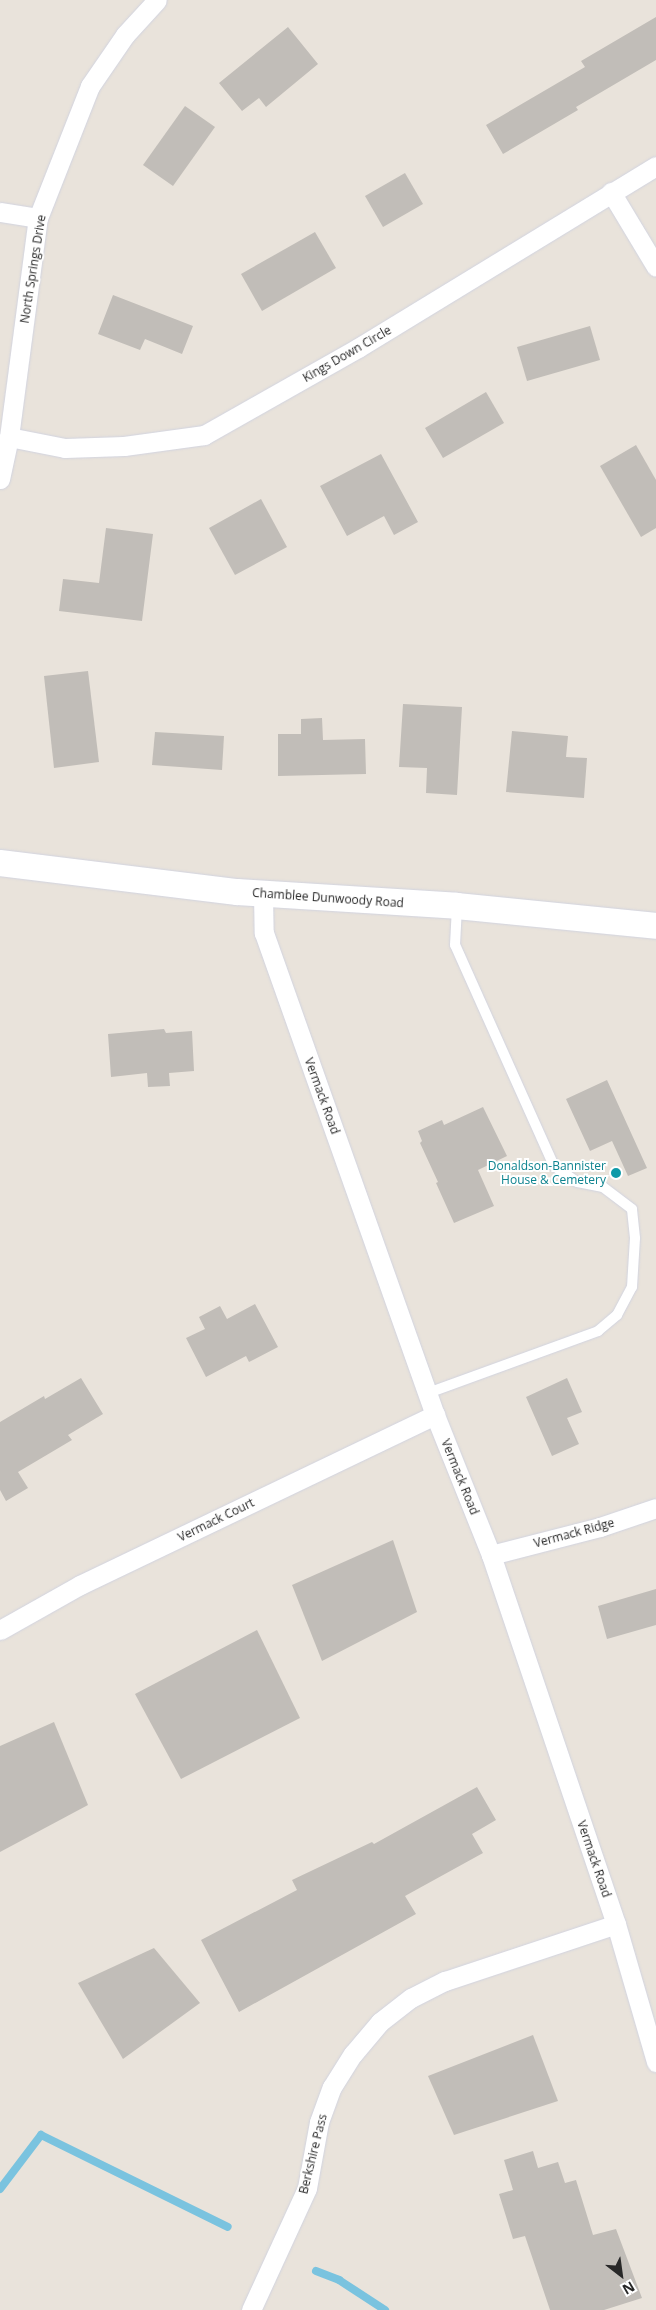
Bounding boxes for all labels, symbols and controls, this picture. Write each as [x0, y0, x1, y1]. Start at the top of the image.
street label: North Springs Drive [17, 214, 49, 324]
street label: Kings Down Circle [300, 323, 394, 385]
street label: Chamblee Dunwoody Road [252, 886, 404, 910]
street label: Vermack Road [301, 1056, 343, 1136]
place label: Donaldson-Bannister House & Cemetery [488, 1159, 606, 1187]
marker: Donaldson-Bannister House & Cemetery [610, 1167, 622, 1179]
street label: Vermack Road [438, 1437, 482, 1517]
street label: Vermack Court [176, 1495, 256, 1545]
street label: Vermack Ridge [532, 1515, 616, 1551]
street label: Vermack Road [574, 1819, 614, 1899]
street label: Berkshire Pass [296, 2113, 330, 2195]
north arrow [596, 2250, 646, 2300]
text: N [619, 2277, 638, 2299]

